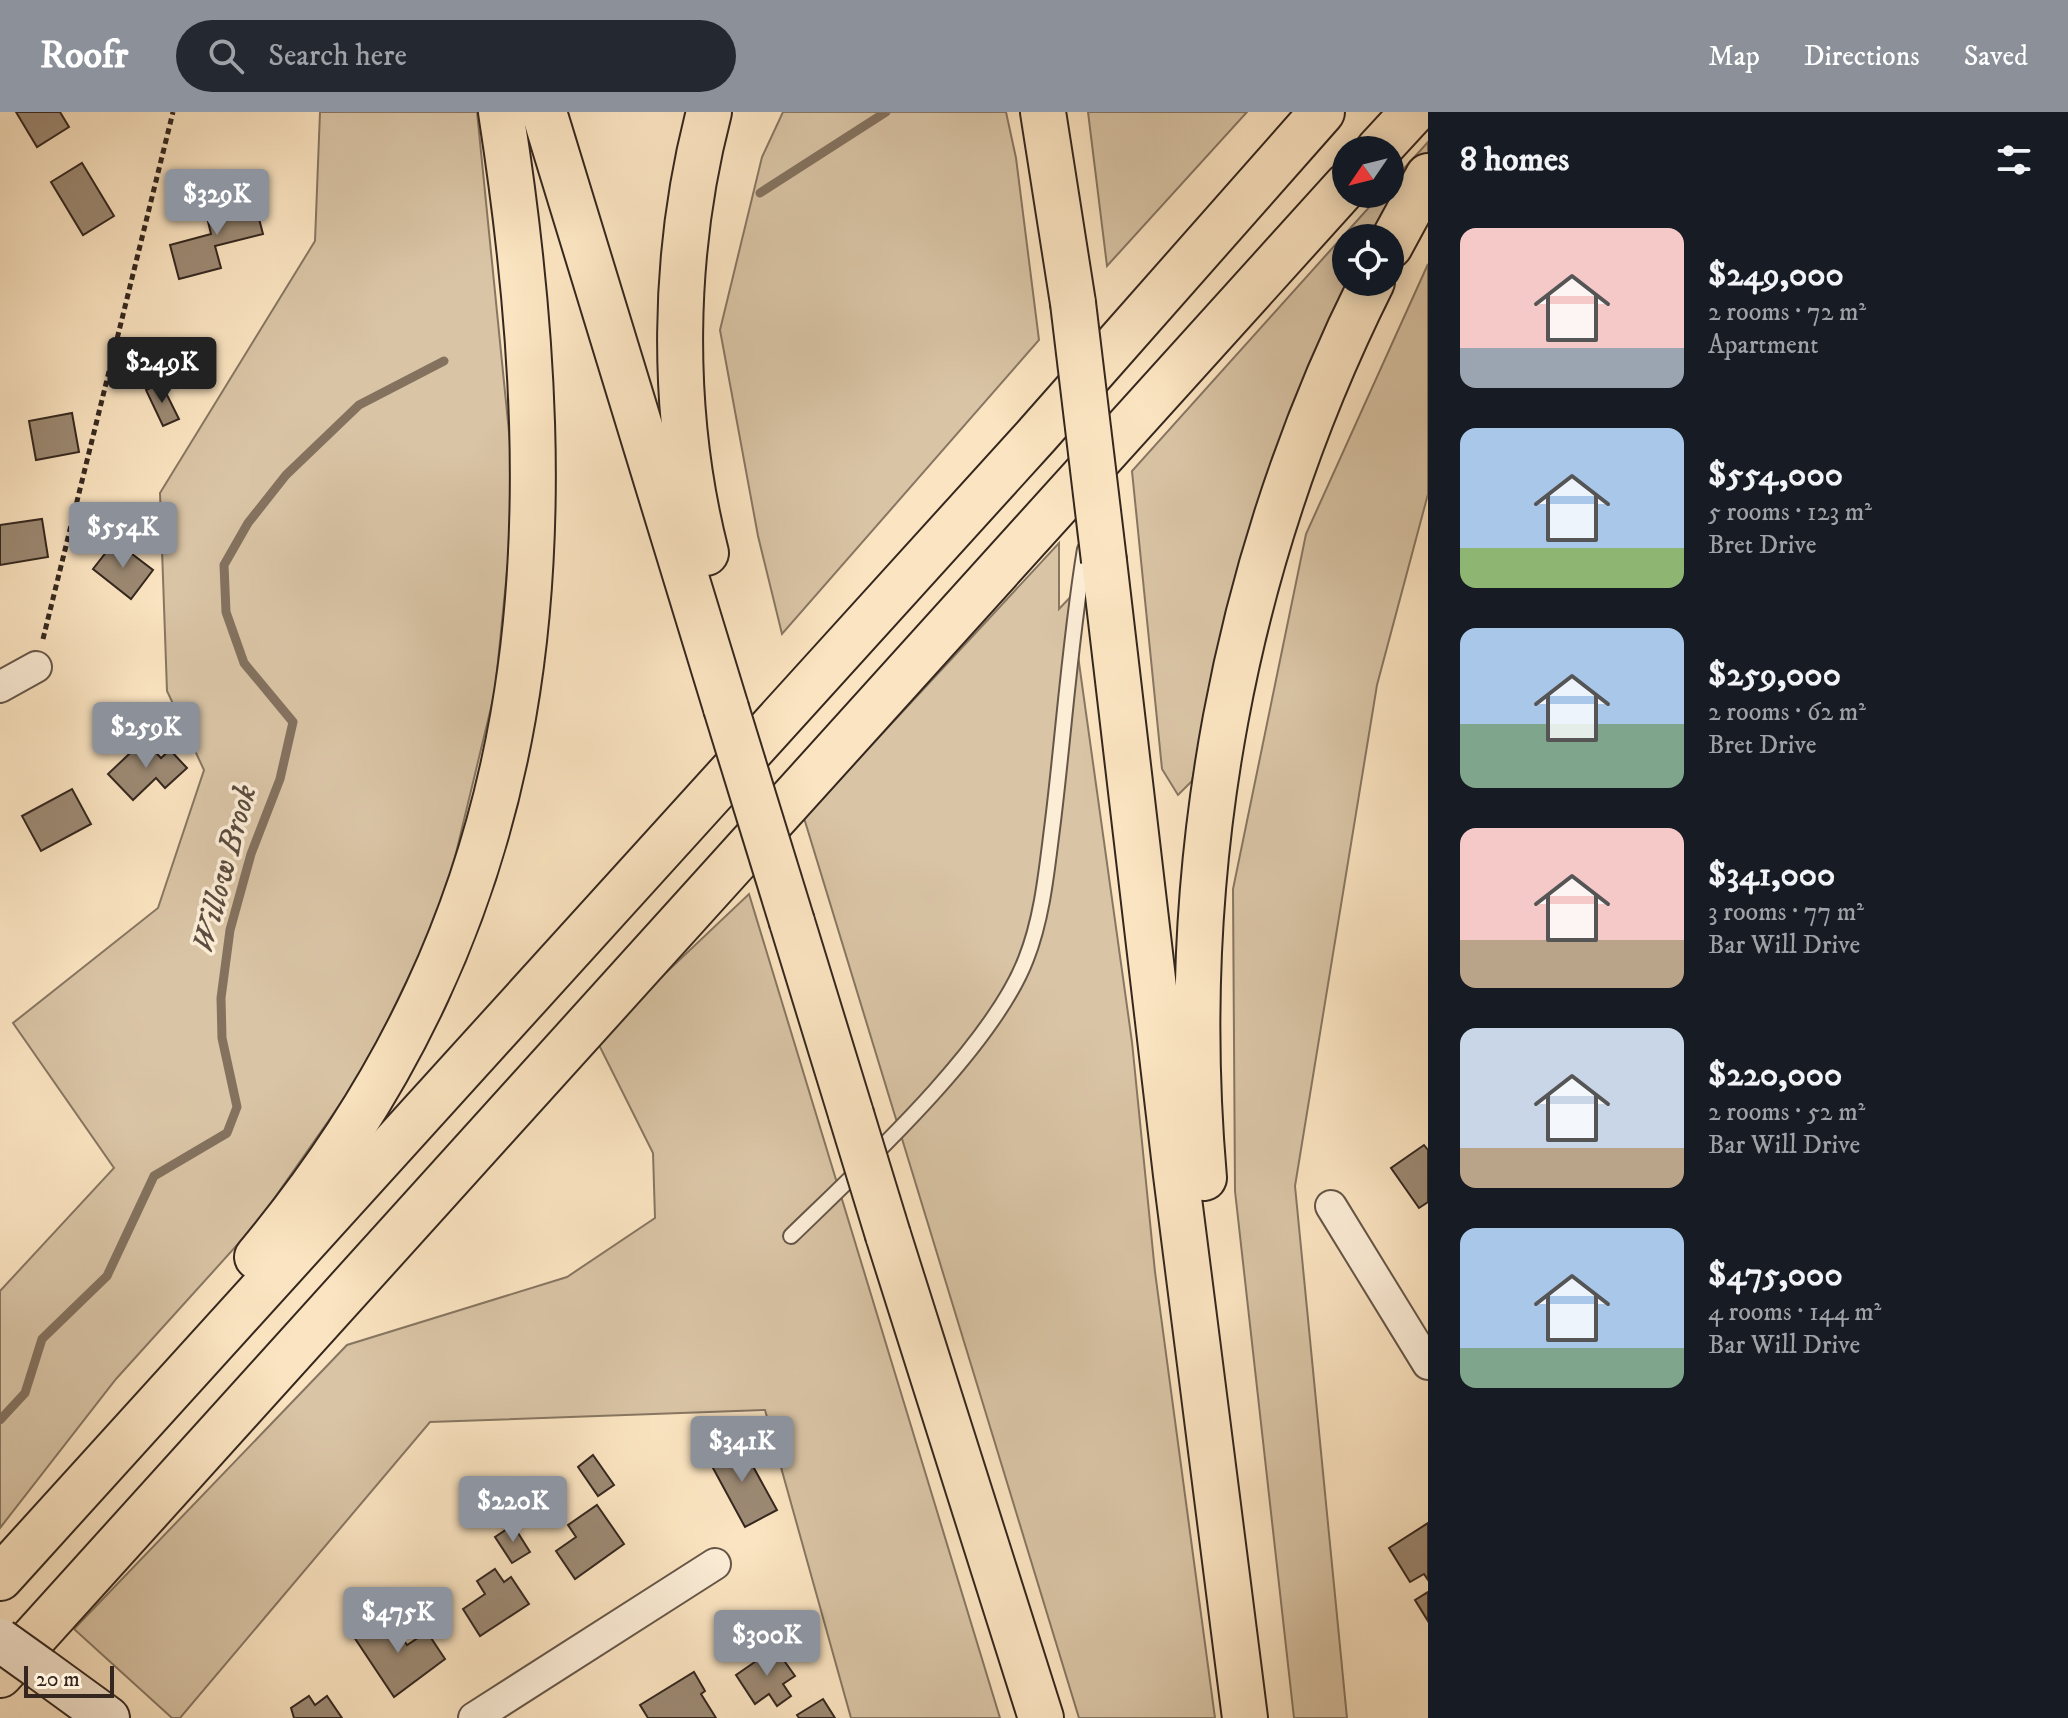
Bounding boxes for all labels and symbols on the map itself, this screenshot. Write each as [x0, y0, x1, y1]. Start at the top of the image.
north arrow [1332, 136, 1404, 208]
pin: $329K [161, 169, 273, 237]
pin: $249K [106, 337, 218, 405]
pin: $554K [67, 502, 179, 570]
pin: $259K [90, 702, 202, 770]
water label: Willow Brook [183, 780, 267, 957]
pin: $341K [686, 1416, 798, 1484]
pin: $220K [457, 1476, 569, 1544]
pin: $475K [342, 1587, 454, 1655]
pin: $300K [711, 1610, 823, 1678]
scale bar [24, 1662, 114, 1698]

